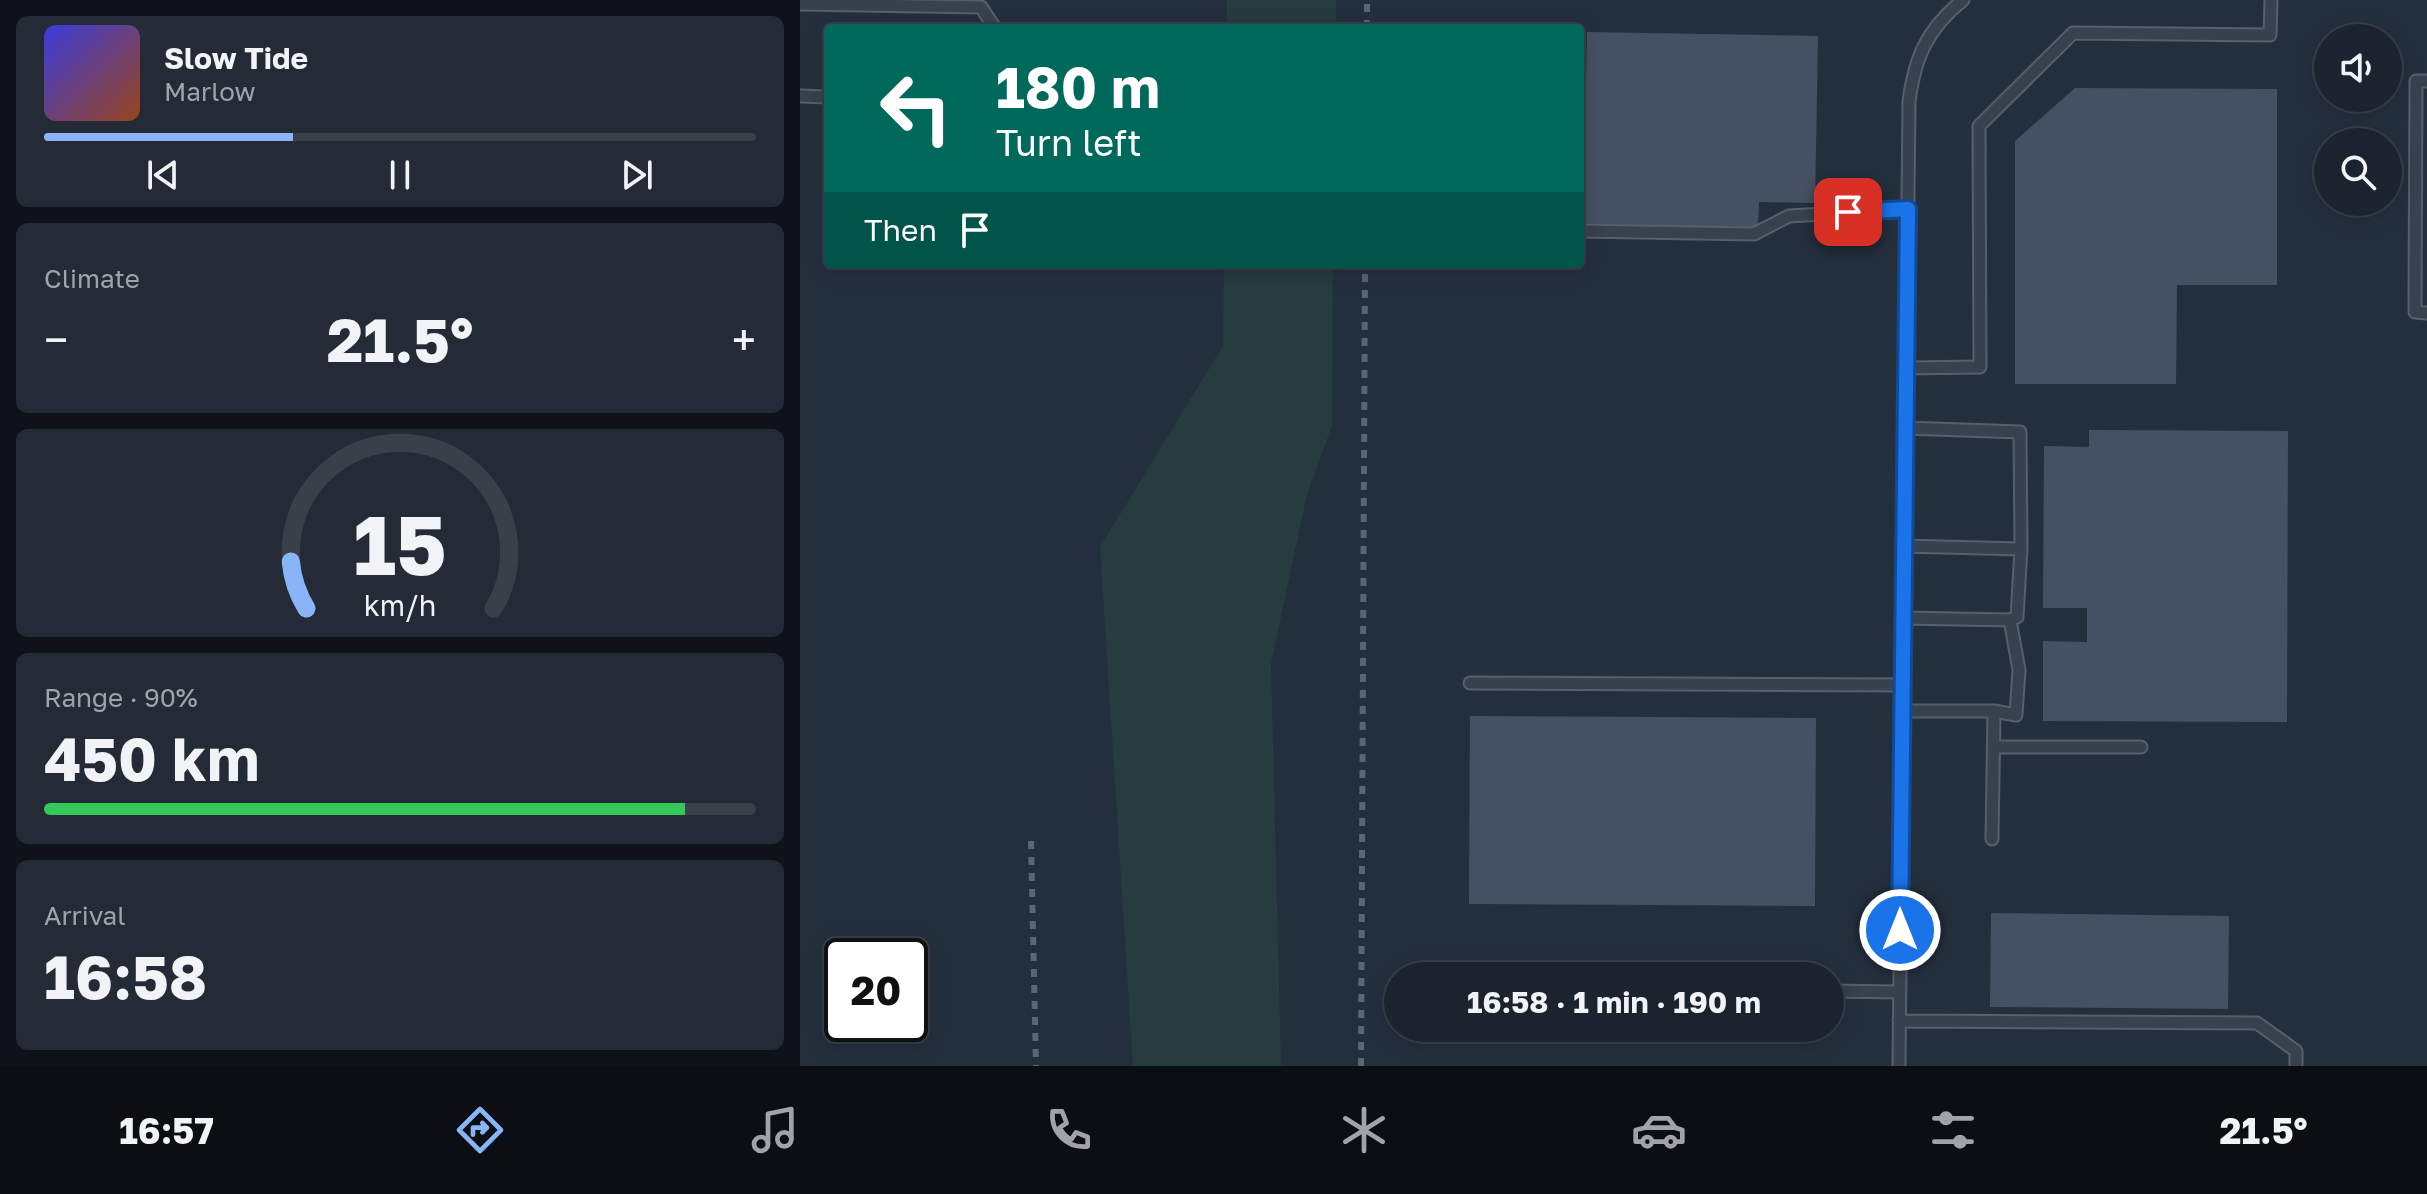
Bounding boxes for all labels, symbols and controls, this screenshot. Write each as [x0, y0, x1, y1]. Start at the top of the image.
map controls [2314, 24, 2402, 216]
button: sound [2314, 24, 2402, 112]
text: Slow Tide [164, 40, 308, 76]
text: 180 m [996, 53, 1160, 120]
icon: left [864, 56, 968, 160]
text: Marlow [164, 76, 256, 107]
text: Turn left [996, 121, 1142, 164]
button: search [2314, 128, 2402, 216]
icon: previous [141, 153, 185, 197]
icon: pause [378, 153, 422, 197]
icon: next [615, 153, 659, 197]
pin [1814, 178, 1882, 246]
icon: arrive [1826, 190, 1870, 234]
icon: arrive [953, 208, 997, 252]
text: Then [864, 212, 937, 248]
text: Climate [44, 263, 140, 294]
text: 21.5° [327, 303, 473, 375]
text: − [44, 313, 68, 366]
text: + [732, 313, 756, 366]
text: 15 [353, 493, 447, 593]
text: km/h [364, 588, 436, 622]
text: Range · 90% [44, 682, 198, 713]
text: 450 km [44, 722, 259, 794]
position arrow [1858, 888, 1942, 972]
text: Arrival [44, 900, 125, 931]
speed limit sign: 20 [824, 938, 928, 1042]
text: 16:58 [44, 940, 207, 1012]
text: 16:58 · 1 min · 190 m [1467, 984, 1761, 1020]
icon: directions [452, 1102, 508, 1158]
icon: music [747, 1102, 803, 1158]
icon: phone [1041, 1102, 1097, 1158]
icon: climate [1336, 1102, 1392, 1158]
icon: car [1631, 1102, 1687, 1158]
icon: filters [1925, 1102, 1981, 1158]
text: 16:57 [119, 1109, 214, 1152]
text: 21.5° [2220, 1109, 2308, 1152]

